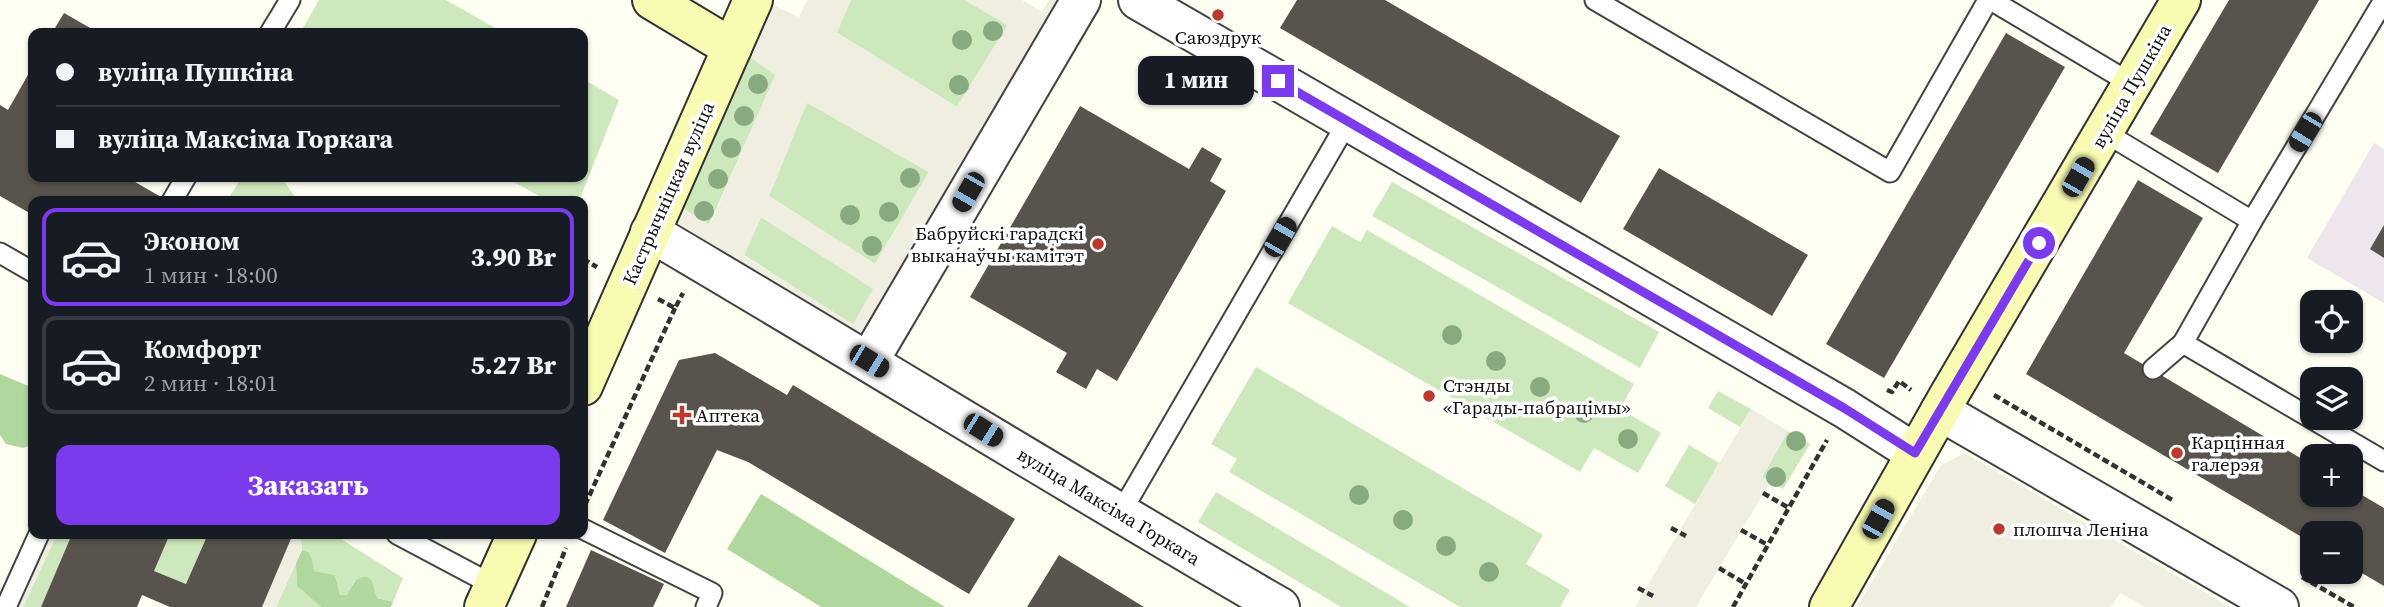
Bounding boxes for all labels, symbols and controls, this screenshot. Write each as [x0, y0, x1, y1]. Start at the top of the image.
marker: Саюздрук [1210, 7, 1226, 23]
street label: вуліца Пушкіна [2085, 19, 2177, 153]
place label: Саюздрук [1175, 24, 1262, 50]
text: вуліца Пушкіна [98, 54, 294, 90]
callout: 1 мин [1138, 56, 1254, 106]
text: 1 мин [1164, 64, 1228, 96]
route end [1262, 65, 1294, 97]
street label: Кастрычніцкая вуліца [616, 97, 720, 289]
car [2286, 109, 2325, 155]
text: вуліца Максіма Горкага [98, 121, 393, 157]
car [2059, 154, 2098, 200]
car [949, 169, 988, 215]
car [1261, 214, 1300, 260]
place label: Бабруйскі гарадскі выканаўчы камітэт [911, 220, 1084, 268]
text: Эконом [144, 223, 240, 259]
icon: car [60, 226, 123, 289]
route start [2023, 227, 2055, 259]
marker: Бабруйскі гарадскі выканаўчы камітэт [1090, 236, 1106, 252]
text: 3.90 Br [470, 239, 556, 275]
text: 1 мин · 18:00 [144, 259, 278, 291]
map controls [2300, 290, 2363, 584]
button: locate [2300, 290, 2363, 353]
text: Комфорт [144, 331, 261, 367]
icon: car [60, 334, 123, 397]
car [846, 341, 893, 381]
text: 5.27 Br [470, 347, 556, 383]
text: 2 мин · 18:01 [144, 367, 278, 399]
button: layers [2300, 367, 2363, 430]
place label: Стэнды «Гарады-пабрацімы» [1443, 372, 1631, 420]
marker: Стэнды «Гарады-пабрацімы» [1421, 388, 1437, 404]
place label: Аптека [696, 402, 760, 428]
marker: Аптека [674, 407, 690, 423]
car [960, 410, 1007, 450]
place label: Карцінная галерэя [2191, 429, 2285, 477]
street label: вуліца Максіма Горкага [1013, 441, 1206, 571]
button: + [2300, 444, 2363, 507]
button: Заказать [56, 445, 560, 525]
marker: Карцінная галерэя [2169, 445, 2185, 461]
car [1859, 496, 1898, 542]
place label: плошча Леніна [2013, 516, 2149, 542]
marker: плошча Леніна [1991, 521, 2007, 537]
button: − [2300, 521, 2363, 584]

